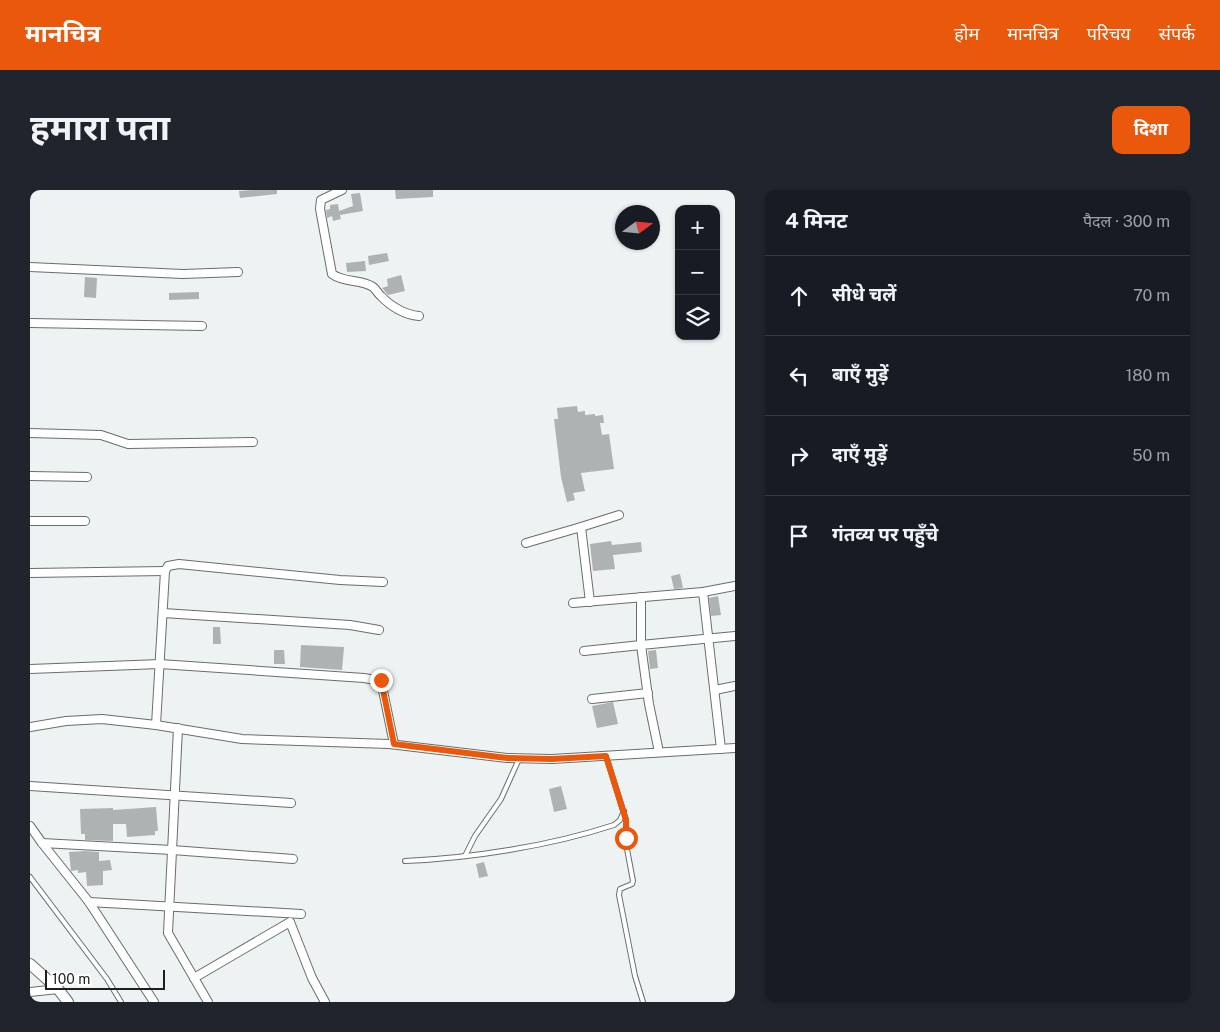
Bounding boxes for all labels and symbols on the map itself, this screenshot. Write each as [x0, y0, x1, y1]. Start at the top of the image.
north arrow [615, 205, 660, 250]
route end [370, 669, 393, 692]
route start [615, 827, 638, 850]
scale bar [45, 967, 165, 990]

